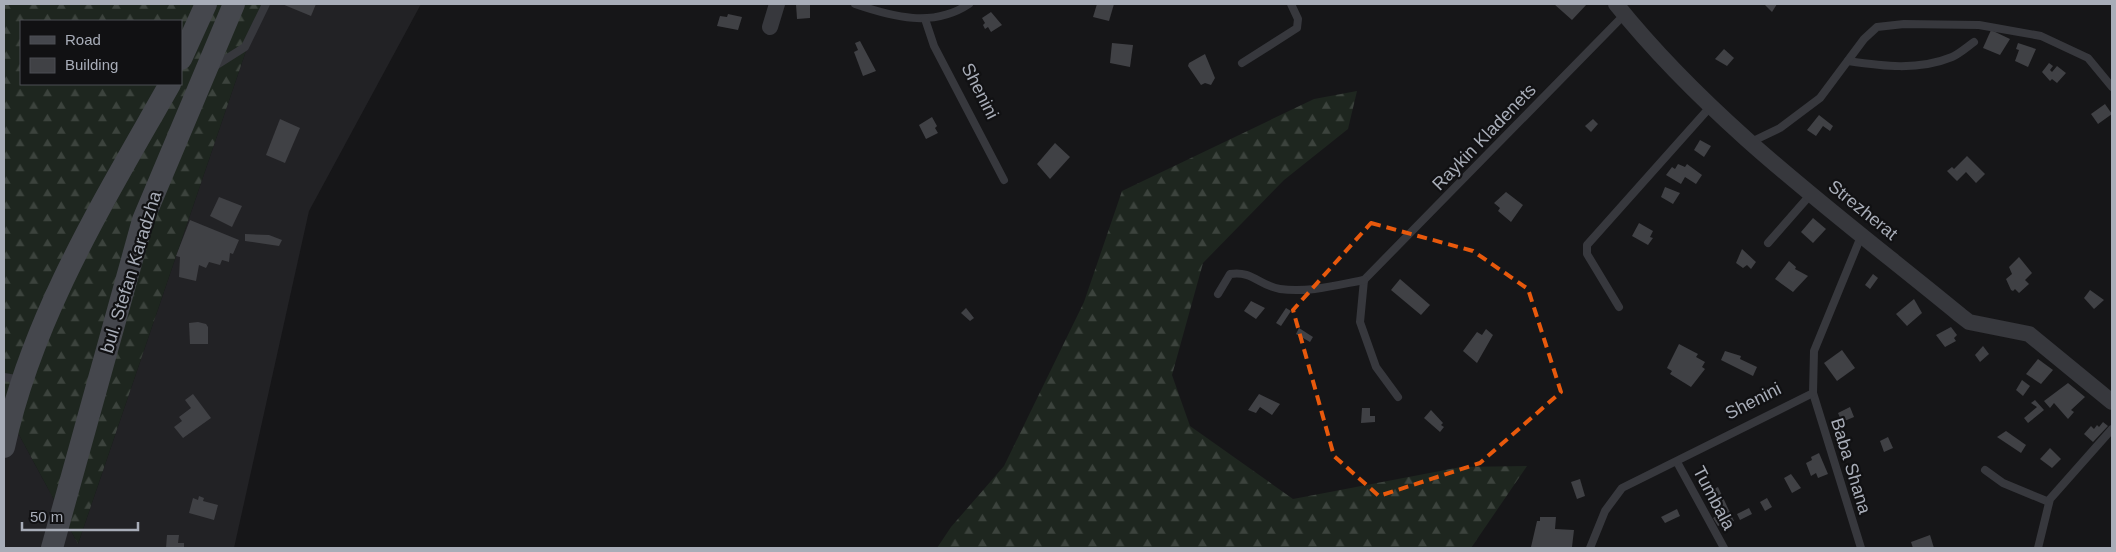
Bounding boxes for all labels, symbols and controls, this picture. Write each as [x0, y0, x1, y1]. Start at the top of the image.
legend [20, 20, 182, 85]
text: Road [65, 31, 101, 48]
text: Building [65, 56, 118, 73]
street label: Shenini [957, 60, 1003, 122]
street label: Raykin Kladenets [1428, 80, 1540, 194]
street label: Strezherat [1824, 176, 1902, 244]
street label: bul. Stefan Karadzha [97, 188, 165, 355]
street label: Shenini [1722, 378, 1784, 424]
street label: Baba Shana [1827, 416, 1875, 517]
street label: Tumbala [1689, 463, 1740, 534]
scale bar [22, 500, 139, 532]
text: 50 m [30, 508, 63, 525]

